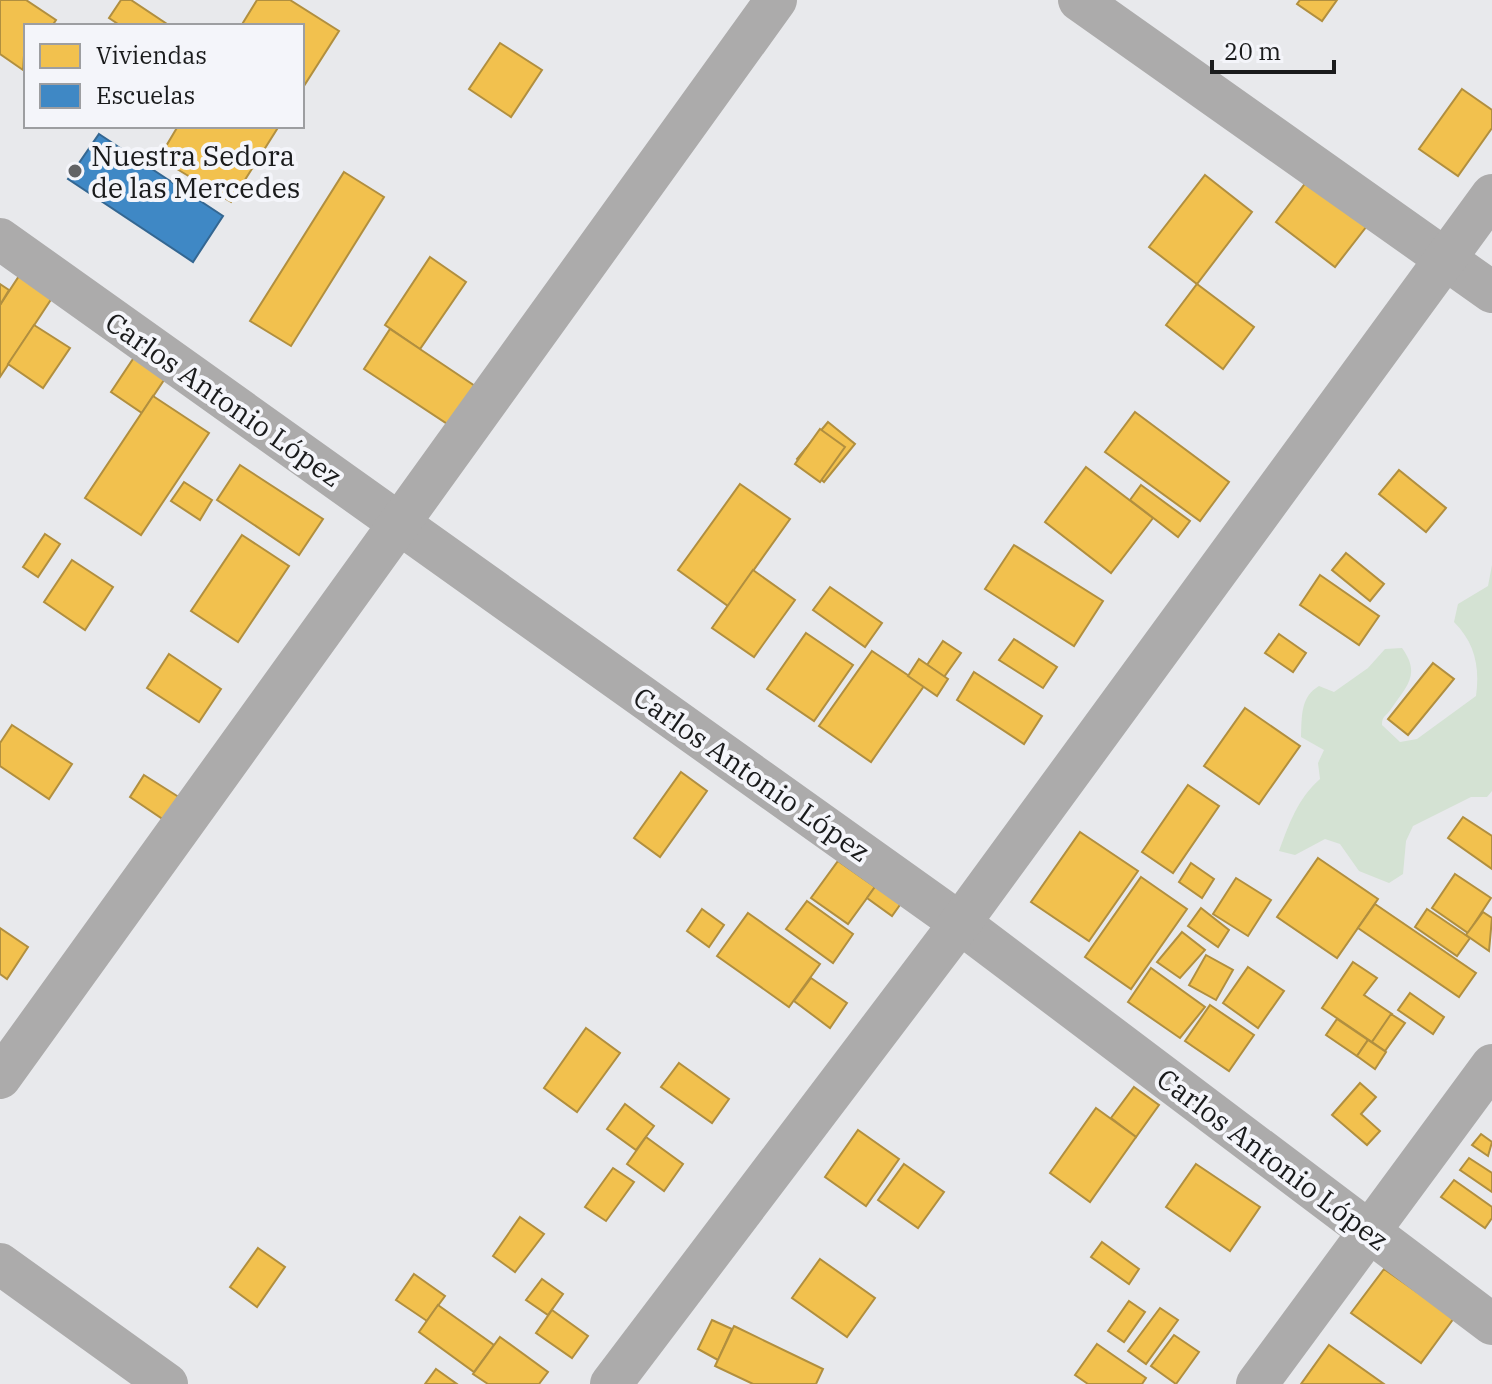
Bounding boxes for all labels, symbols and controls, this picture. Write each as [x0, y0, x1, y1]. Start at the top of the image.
legend [24, 24, 304, 128]
scale bar [1212, 24, 1334, 74]
text: 20 m [1224, 35, 1281, 67]
text: Viviendas [96, 39, 207, 71]
text: Escuelas [96, 79, 195, 111]
place label: Nuestra Sedora de las Mercedes [91, 137, 300, 206]
marker: Nuestra Sedora de las Mercedes [66, 162, 84, 180]
street label: Carlos Antonio López [98, 303, 350, 495]
street label: Carlos Antonio López [626, 678, 878, 870]
street label: Carlos Antonio López [1150, 1060, 1396, 1258]

